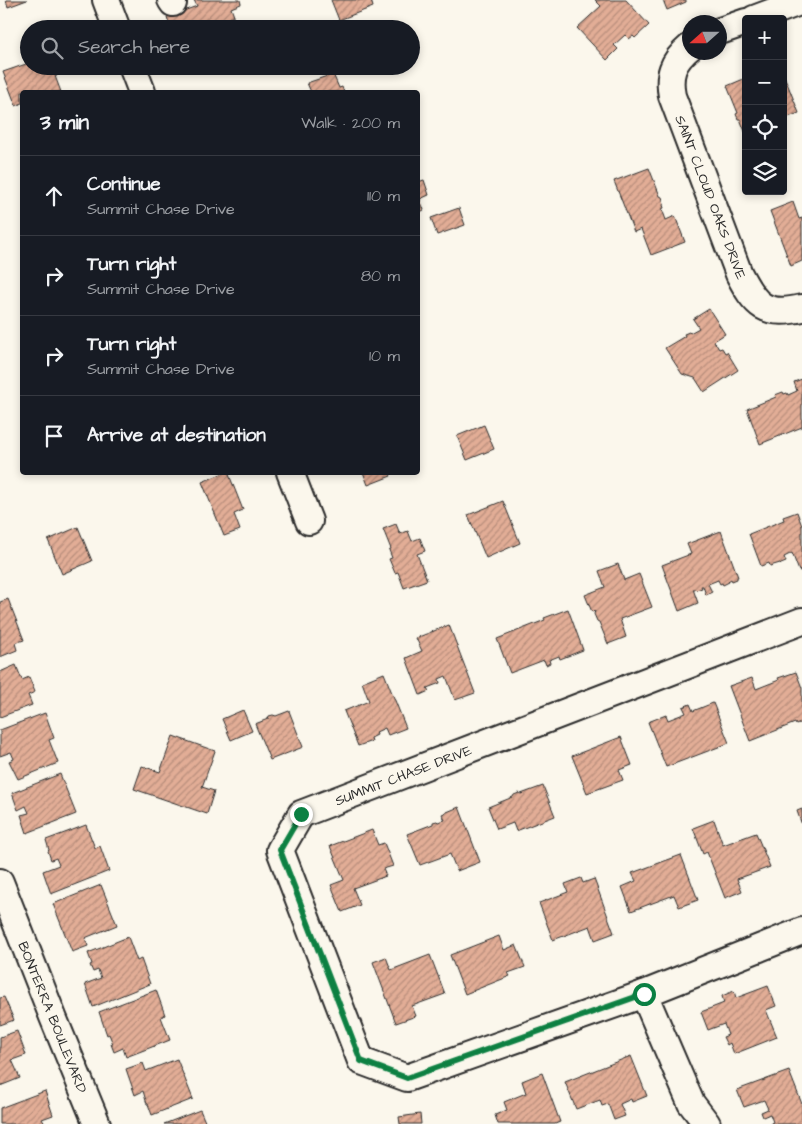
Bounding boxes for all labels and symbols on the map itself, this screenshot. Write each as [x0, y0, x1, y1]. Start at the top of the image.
north arrow [682, 15, 727, 60]
street label: SAINT CLOUD OAKS DRIVE [669, 112, 751, 283]
street label: SUMMIT CHASE DRIVE [332, 740, 475, 811]
route end [290, 803, 313, 826]
street label: BONTERRA BOULEVARD [13, 939, 92, 1096]
route start [633, 983, 656, 1006]

